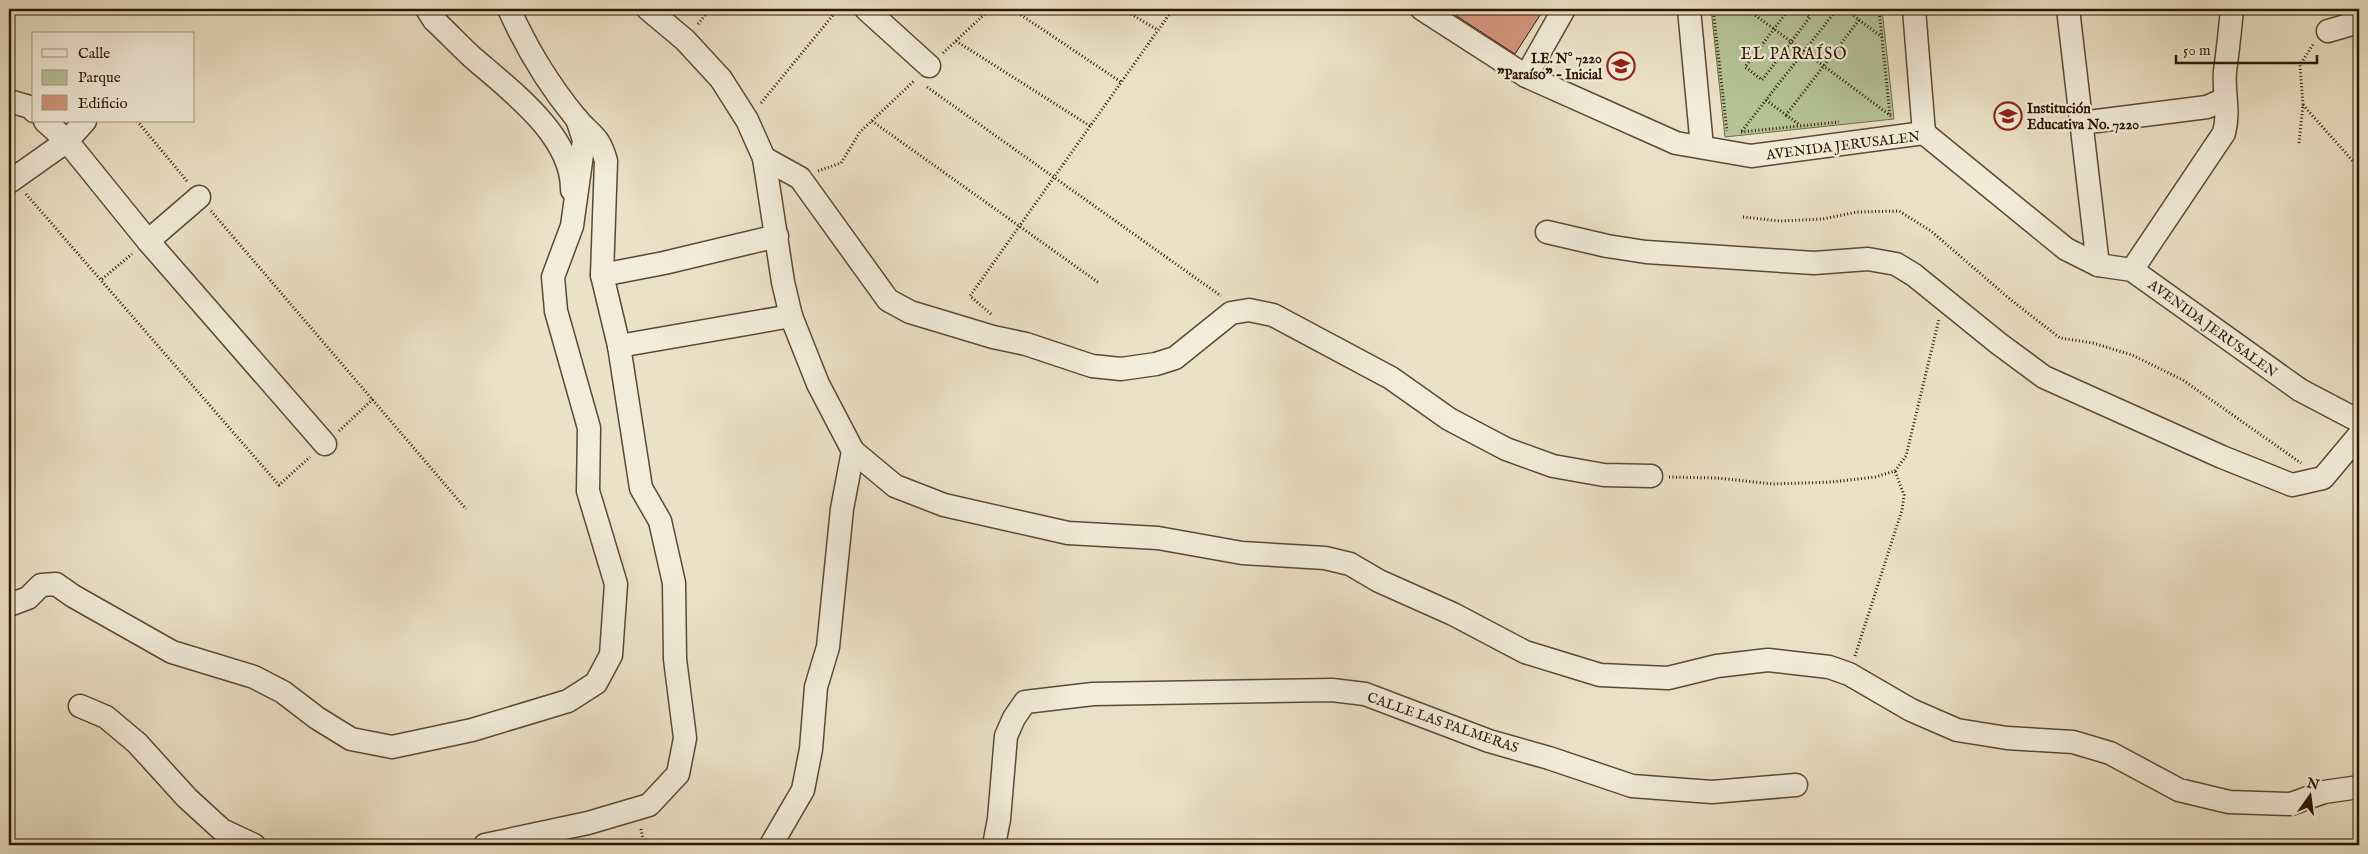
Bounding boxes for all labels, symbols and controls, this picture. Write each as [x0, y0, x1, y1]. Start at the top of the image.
legend [32, 32, 195, 122]
scale bar [2176, 32, 2317, 64]
text: 50 m [2183, 41, 2211, 60]
district label: EL PARAÍSO [1741, 43, 1847, 65]
text: Calle [78, 44, 110, 63]
place label: I.E. N° 7220 "Paraíso" - Inicial [1497, 50, 1603, 84]
school or university icon: I.E. N° 7220 "Paraíso" - Inicial [1606, 51, 1636, 81]
text: Parque [78, 68, 121, 87]
text: Edificio [78, 94, 128, 113]
place label: Institución Educativa No. 7220 [2027, 100, 2139, 134]
school or university icon: Institución Educativa No. 7220 [1993, 101, 2023, 131]
street label: AVENIDA JERUSALEN [1764, 128, 1921, 164]
street label: AVENIDA JERUSALEN [2144, 275, 2280, 382]
street label: CALLE LAS PALMERAS [1365, 689, 1521, 757]
north arrow [2286, 772, 2336, 822]
text: N [2304, 774, 2321, 795]

